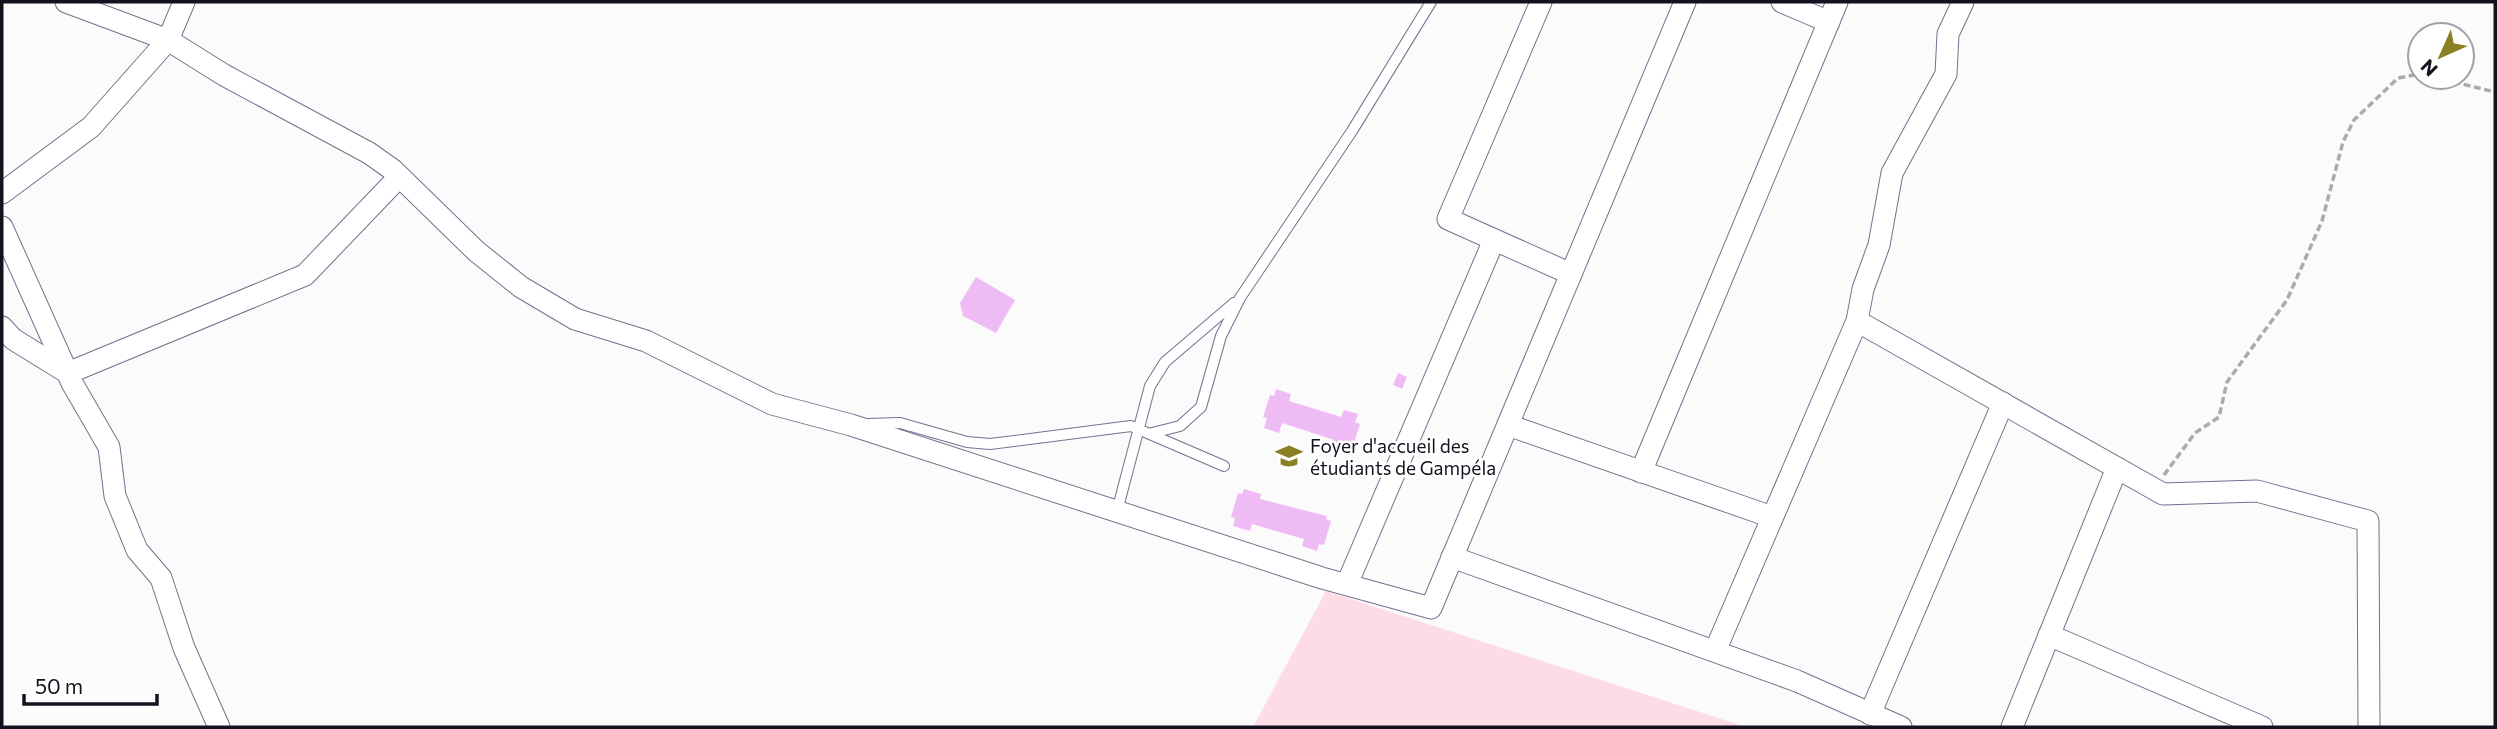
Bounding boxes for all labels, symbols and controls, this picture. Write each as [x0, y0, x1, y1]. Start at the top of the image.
north arrow [2406, 21, 2476, 91]
text: N [2415, 55, 2442, 82]
place label: Foyer d'accueil des étudiants de Gampéla [1310, 434, 1496, 479]
school or university icon: Foyer d'accueil des étudiants de Gampéla [1274, 441, 1304, 471]
scale bar [24, 662, 158, 706]
text: 50 m [35, 673, 83, 698]

